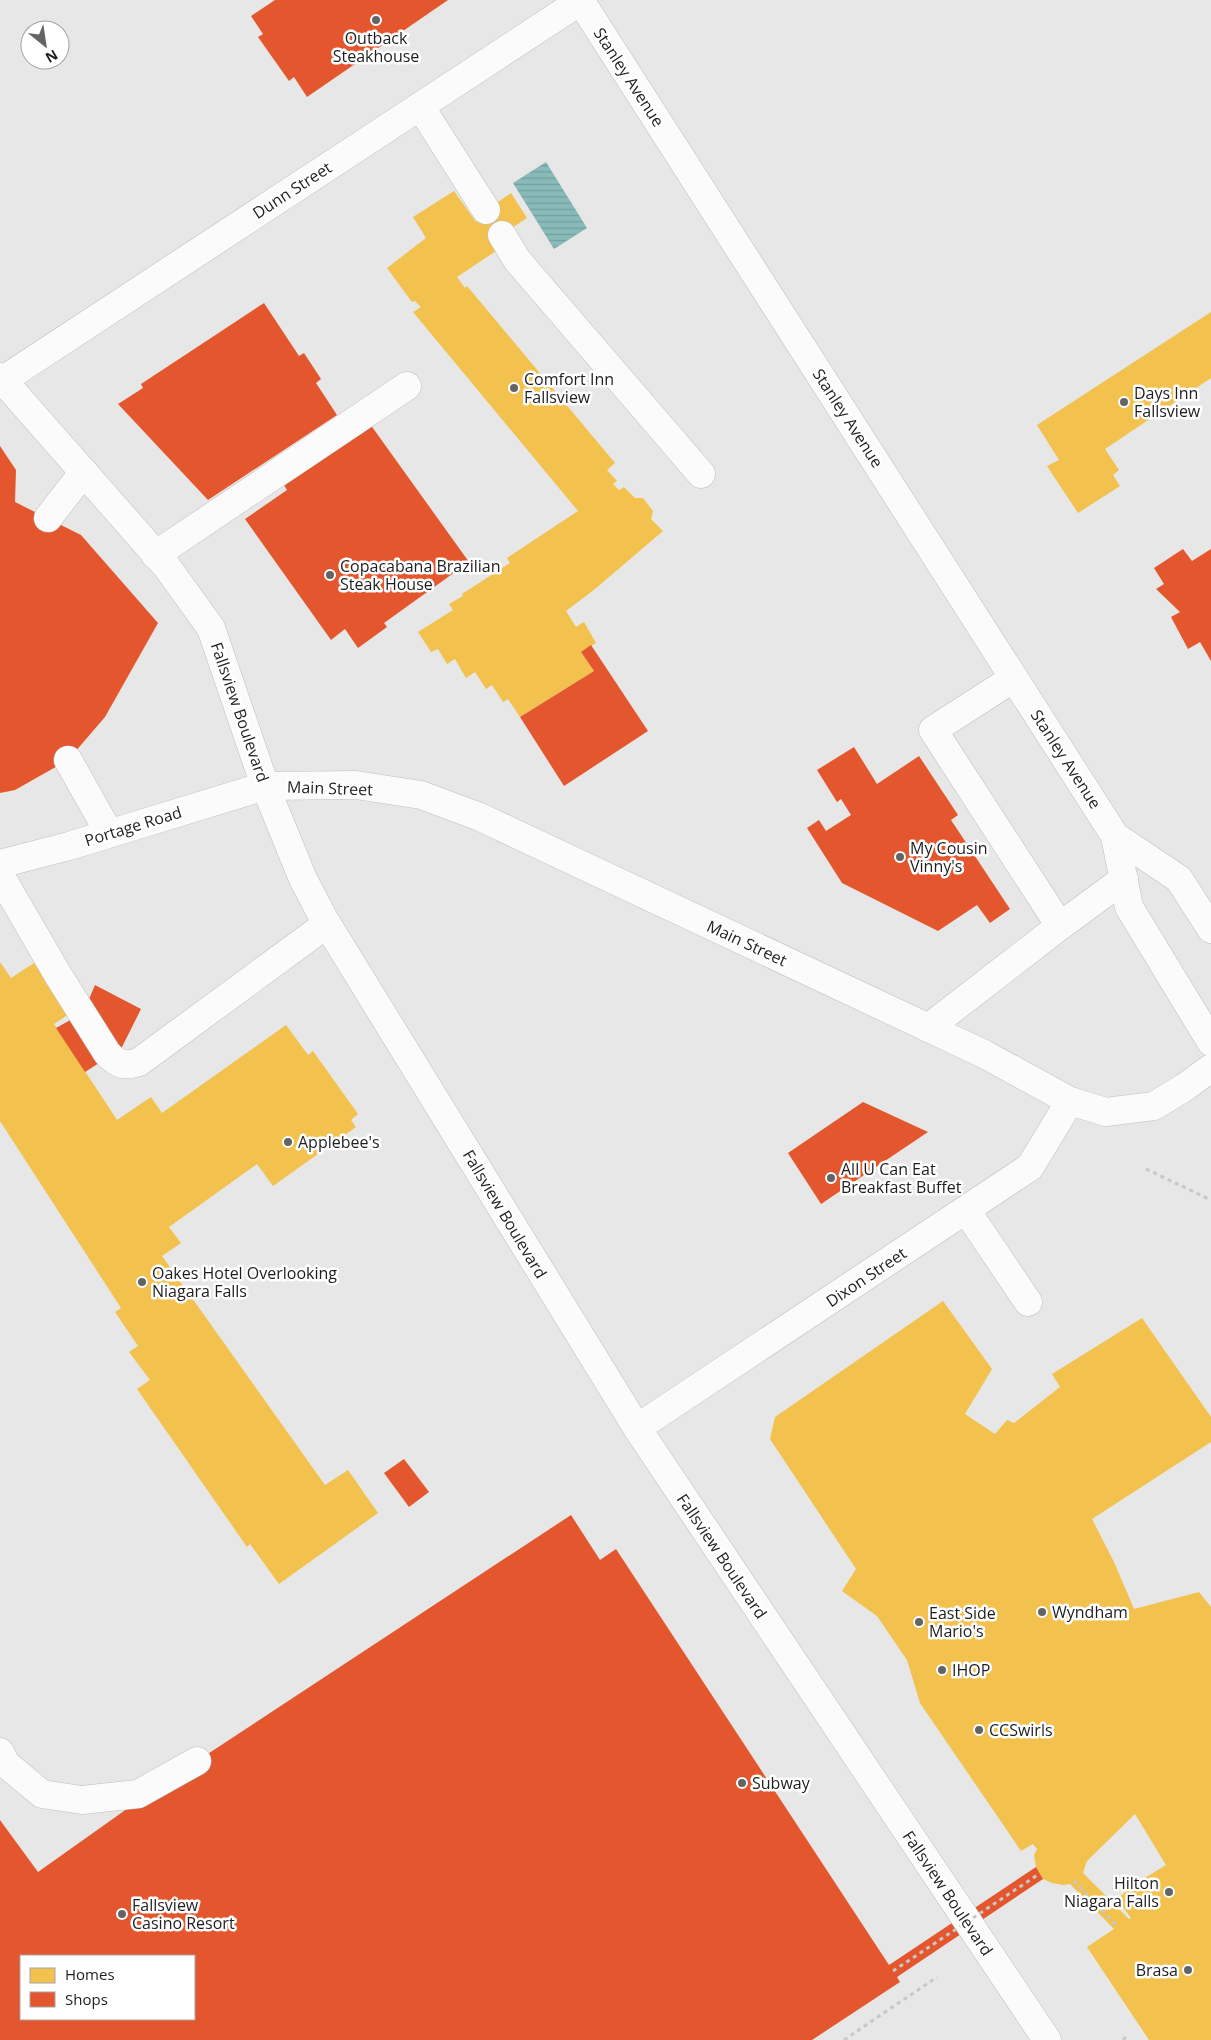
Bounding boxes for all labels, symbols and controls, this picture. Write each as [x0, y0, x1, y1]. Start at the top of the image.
marker: Outback Steakhouse [370, 14, 382, 26]
north arrow [20, 20, 70, 70]
street label: Stanley Avenue [589, 23, 669, 131]
place label: Outback Steakhouse [333, 27, 419, 67]
text: N [42, 46, 61, 68]
street label: Dunn Street [248, 156, 336, 224]
street label: Stanley Avenue [808, 364, 888, 472]
place label: Comfort Inn Fallsview [524, 368, 614, 408]
marker: Comfort Inn Fallsview [508, 382, 520, 394]
place label: Days Inn Fallsview [1134, 382, 1201, 422]
marker: Days Inn Fallsview [1118, 396, 1130, 408]
place label: Copacabana Brazilian Steak House [340, 555, 501, 595]
marker: Copacabana Brazilian Steak House [324, 569, 336, 581]
street label: Fallsview Boulevard [206, 639, 274, 785]
street label: Stanley Avenue [1026, 705, 1106, 813]
street label: Main Street [287, 776, 374, 801]
street label: Portage Road [82, 801, 184, 851]
place label: My Cousin Vinny's [910, 837, 988, 877]
marker: My Cousin Vinny's [894, 851, 906, 863]
street label: Main Street [703, 915, 791, 971]
place label: Applebee's [298, 1131, 380, 1153]
marker: Applebee's [282, 1136, 294, 1148]
street label: Fallsview Boulevard [458, 1146, 552, 1282]
place label: All U Can Eat Breakfast Buffet [841, 1158, 962, 1198]
marker: All U Can Eat Breakfast Buffet [825, 1172, 837, 1184]
street label: Dixon Street [822, 1242, 911, 1312]
place label: Oakes Hotel Overlooking Niagara Falls [152, 1262, 337, 1302]
marker: Oakes Hotel Overlooking Niagara Falls [136, 1276, 148, 1288]
street label: Fallsview Boulevard [672, 1489, 772, 1623]
place label: Wyndham [1052, 1601, 1128, 1623]
place label: East Side Mario's [929, 1602, 996, 1642]
marker: Wyndham [1036, 1606, 1048, 1618]
marker: East Side Mario's [913, 1616, 925, 1628]
place label: IHOP [952, 1659, 990, 1681]
marker: IHOP [936, 1664, 948, 1676]
place label: CCSwirls [989, 1719, 1053, 1741]
marker: CCSwirls [973, 1724, 985, 1736]
place label: Subway [752, 1772, 811, 1794]
marker: Subway [736, 1777, 748, 1789]
street label: Fallsview Boulevard [898, 1826, 998, 1960]
place label: Hilton Niagara Falls [1064, 1872, 1159, 1912]
marker: Hilton Niagara Falls [1163, 1886, 1175, 1898]
place label: Fallsview Casino Resort [132, 1894, 235, 1934]
marker: Fallsview Casino Resort [116, 1908, 128, 1920]
legend [20, 1955, 195, 2020]
place label: Brasa [1136, 1959, 1178, 1981]
text: Homes [65, 1964, 115, 1984]
marker: Brasa [1182, 1964, 1194, 1976]
text: Shops [65, 1989, 108, 2009]

